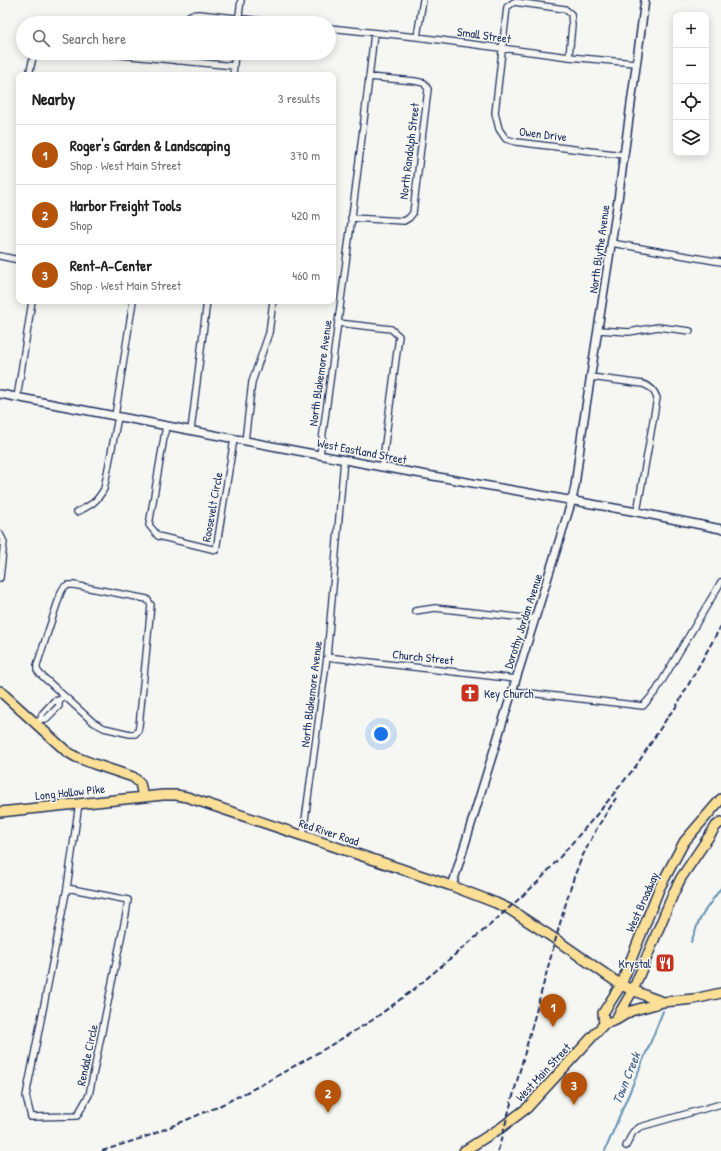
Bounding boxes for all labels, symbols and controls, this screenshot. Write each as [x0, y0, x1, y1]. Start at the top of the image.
map controls [673, 12, 709, 156]
button: + [673, 12, 709, 48]
search box [16, 16, 336, 60]
street label: Small Street [456, 23, 513, 47]
icon: search [30, 27, 52, 49]
text: Search here [62, 28, 126, 49]
button: − [673, 48, 709, 84]
button: locate [673, 84, 709, 120]
text: Nearby [32, 87, 75, 110]
text: 3 results [278, 89, 320, 107]
street label: North Randolph Street [395, 101, 423, 200]
button: layers [673, 120, 709, 156]
street label: Owen Drive [518, 123, 568, 145]
text: Roger's Garden & Landscaping [70, 135, 230, 156]
text: 1 [43, 146, 47, 164]
text: 370 m [290, 146, 320, 164]
text: Shop · West Main Street [70, 156, 181, 174]
text: Harbor Freight Tools [70, 195, 181, 216]
street label: North Blythe Avenue [584, 203, 614, 294]
text: 2 [42, 206, 48, 224]
text: 420 m [291, 206, 320, 224]
text: Shop [70, 216, 92, 234]
text: Rent-A-Center [70, 255, 152, 276]
text: 3 [42, 266, 48, 284]
text: 460 m [292, 266, 320, 284]
text: Shop · West Main Street [70, 276, 181, 294]
street label: North Blakemore Avenue [304, 319, 336, 427]
street label: West Eastland Street [316, 434, 409, 468]
street label: Roosevelt Circle [197, 471, 227, 543]
street label: Dorothy Jordan Avenue [500, 571, 546, 671]
street label: North Blakemore Avenue [296, 640, 326, 748]
street label: Church Street [392, 645, 455, 669]
church icon: Key Church [459, 682, 481, 704]
place label: Key Church [484, 685, 534, 702]
your location [371, 724, 391, 744]
street label: Long Hollow Pike [34, 780, 106, 804]
street label: Red River Road [297, 814, 362, 850]
street label: West Broadway [621, 869, 663, 935]
restaurant icon: Krystal [654, 952, 676, 974]
place label: Krystal [618, 955, 652, 972]
pin: 1 [540, 994, 566, 1027]
street label: Rendale Circle [72, 1023, 102, 1087]
street label: West Main Street [511, 1038, 575, 1105]
water label: Town Creek [608, 1048, 645, 1106]
pin: 3 [561, 1072, 587, 1105]
pin: 2 [315, 1080, 341, 1113]

